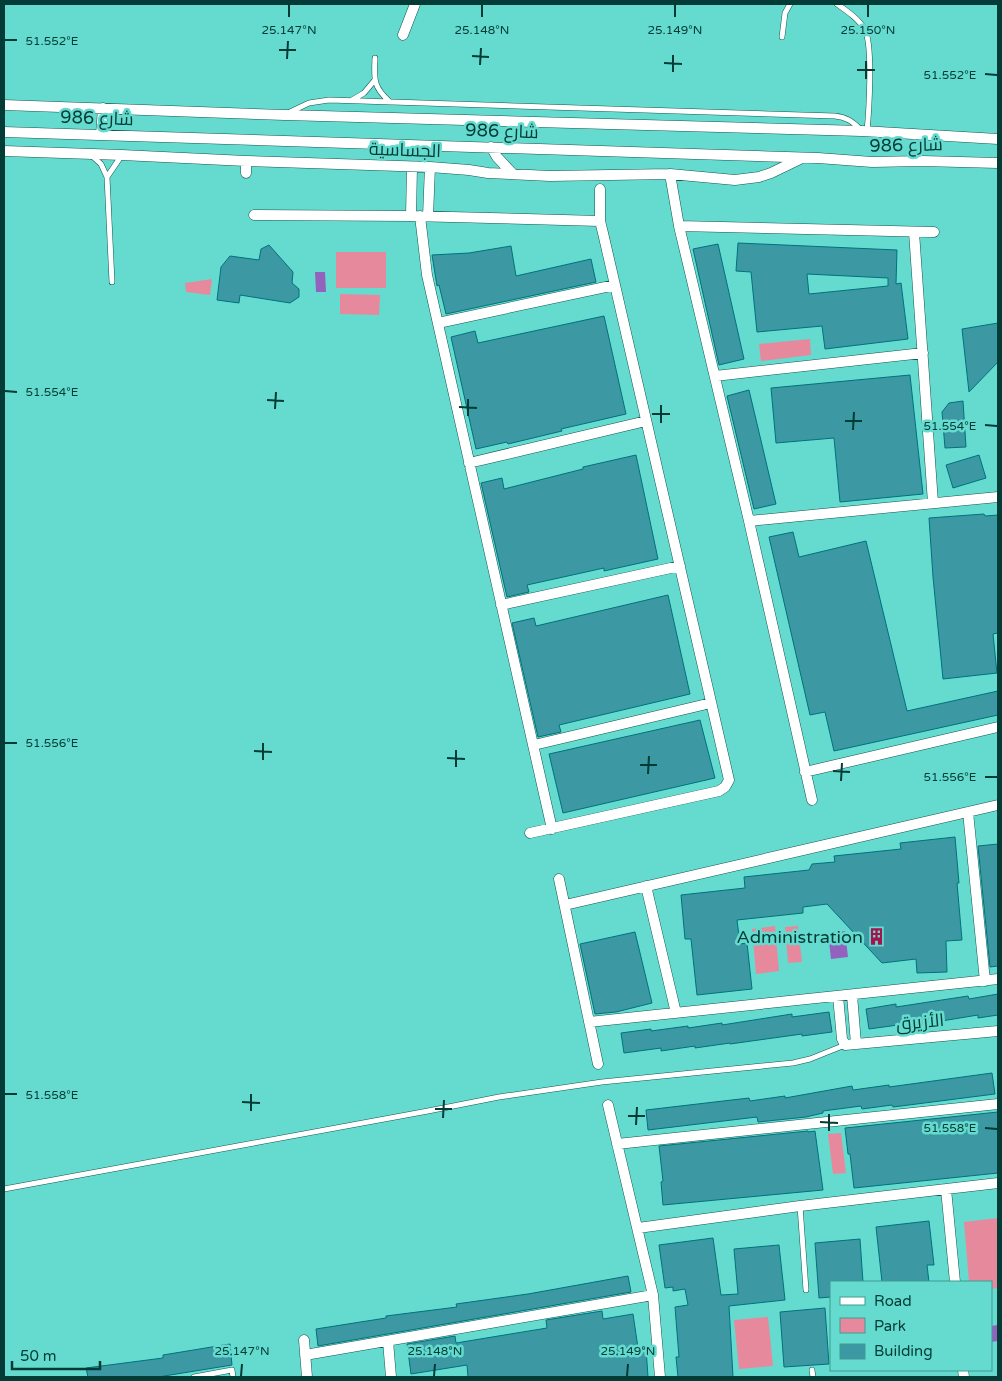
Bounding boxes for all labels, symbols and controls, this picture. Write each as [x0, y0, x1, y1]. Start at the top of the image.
text: 25.147°N [261, 23, 317, 37]
text: 25.148°N [455, 23, 509, 37]
text: 25.149°N [648, 23, 702, 37]
text: 25.150°N [841, 23, 895, 37]
text: 51.552°E [26, 34, 79, 48]
text: 51.552°E [924, 68, 977, 82]
street label: شارع 986 [60, 106, 134, 131]
street label: شارع 986 [465, 119, 539, 144]
street label: شارع 986 [869, 133, 943, 158]
street label: الجساسية [369, 138, 441, 162]
text: 51.554°E [26, 385, 79, 399]
text: 51.554°E [924, 419, 977, 433]
text: 51.556°E [26, 736, 79, 750]
text: 51.556°E [924, 770, 977, 784]
place label: Administration [736, 926, 863, 948]
building icon: Administration [867, 927, 887, 947]
street label: الأزيرق [895, 1009, 945, 1036]
text: 51.558°E [26, 1088, 79, 1102]
text: 51.558°E [924, 1121, 977, 1135]
legend [830, 1281, 992, 1371]
text: Road [874, 1292, 912, 1310]
text: Park [874, 1317, 906, 1335]
scale bar [12, 1338, 100, 1370]
text: Building [874, 1342, 933, 1360]
text: 25.147°N [214, 1344, 270, 1358]
text: 25.148°N [408, 1344, 462, 1358]
text: 25.149°N [601, 1344, 655, 1358]
text: 50 m [20, 1347, 57, 1365]

